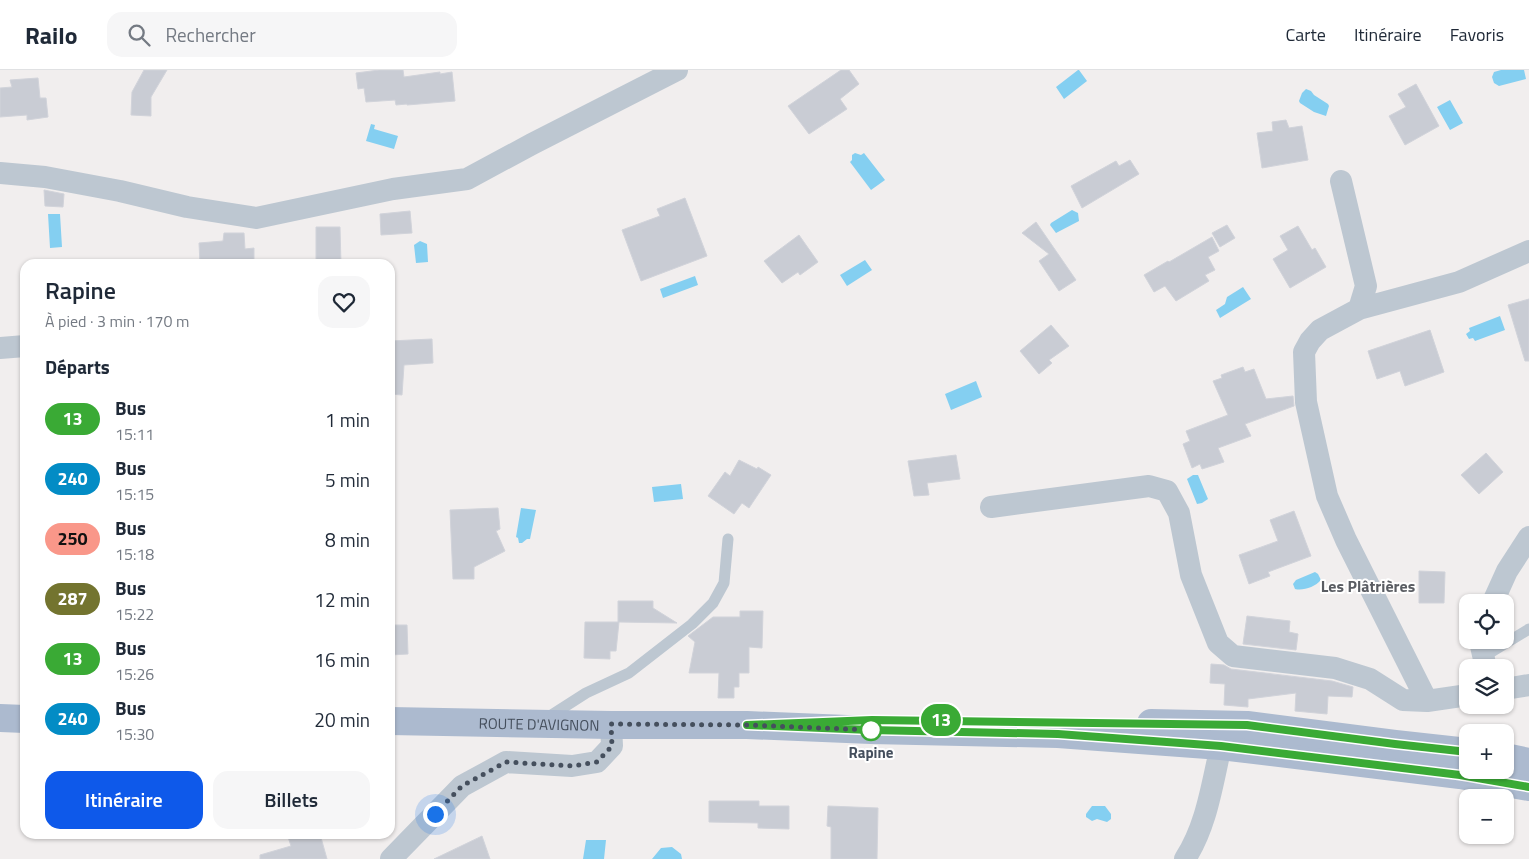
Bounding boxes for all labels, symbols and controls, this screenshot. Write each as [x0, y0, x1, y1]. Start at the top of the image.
search box [107, 12, 457, 57]
text: Railo [25, 17, 77, 53]
text: Rechercher [165, 20, 256, 49]
icon: search [125, 21, 153, 49]
text: Carte [1285, 21, 1326, 48]
text: Itinéraire [1354, 21, 1422, 48]
text: Favoris [1450, 21, 1504, 48]
text: Rapine [45, 272, 116, 308]
button: heart [318, 276, 370, 328]
text: À pied · 3 min · 170 m [45, 309, 189, 333]
text: Départs [45, 352, 110, 381]
text: Bus [115, 393, 146, 422]
text: 13 [62, 405, 83, 432]
text: 1 min [325, 405, 370, 434]
text: 15:11 [115, 422, 154, 446]
text: Bus [115, 453, 146, 482]
text: 240 [57, 465, 88, 492]
text: 5 min [325, 465, 370, 494]
text: 15:15 [115, 482, 154, 506]
text: Bus [115, 513, 146, 542]
text: 250 [57, 525, 88, 552]
text: 8 min [325, 525, 370, 554]
text: 15:18 [115, 542, 154, 566]
text: Bus [115, 573, 146, 602]
district label: Les Plâtrières [1321, 574, 1415, 598]
text: 287 [57, 585, 88, 612]
text: 12 min [314, 585, 370, 614]
map controls [1459, 594, 1514, 844]
button: locate [1459, 594, 1514, 649]
text: 15:22 [115, 602, 154, 626]
text: Bus [115, 633, 146, 662]
text: 13 [62, 645, 83, 672]
text: 16 min [314, 645, 370, 674]
button: layers [1459, 659, 1514, 714]
text: 15:26 [115, 662, 154, 686]
text: Bus [115, 693, 146, 722]
line badge: 13 [918, 704, 964, 736]
text: 240 [57, 705, 88, 732]
text: 20 min [314, 705, 370, 734]
text: 13 [931, 706, 951, 733]
street label: ROUTE D'AVIGNON [478, 711, 600, 736]
marker: Rapine [860, 719, 882, 741]
text: 15:30 [115, 722, 154, 746]
button: + [1459, 724, 1514, 779]
place label: Rapine [849, 741, 894, 764]
button: Itinéraire [45, 771, 203, 829]
button: Billets [213, 771, 370, 829]
button: − [1459, 789, 1514, 844]
your location [423, 802, 448, 827]

